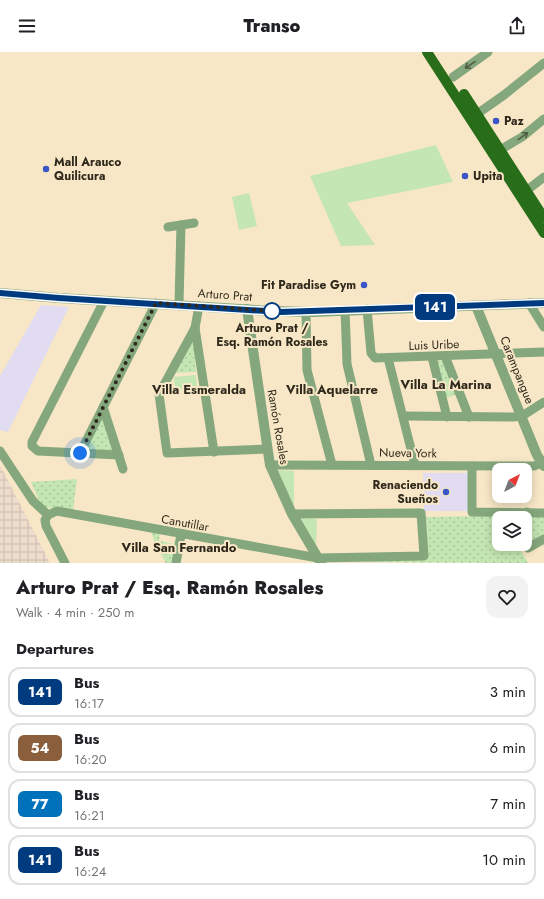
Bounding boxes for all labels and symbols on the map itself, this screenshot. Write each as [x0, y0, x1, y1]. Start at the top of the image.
one-way arrow [465, 61, 476, 69]
place label: Paz [504, 112, 525, 130]
marker: Paz [491, 116, 501, 126]
one-way arrow [517, 132, 528, 140]
place label: Mall Arauco Quilicura [54, 153, 121, 185]
marker: Mall Arauco Quilicura [41, 164, 51, 174]
place label: Upita [473, 167, 502, 185]
marker: Upita [460, 171, 470, 181]
place label: Fit Paradise Gym [261, 276, 356, 294]
marker: Fit Paradise Gym [359, 280, 369, 290]
street label: Arturo Prat [197, 284, 253, 306]
line badge: 141 [412, 294, 458, 320]
marker: Arturo Prat / Esq. Ramón Rosales [263, 302, 281, 320]
place label: Arturo Prat / Esq. Ramón Rosales [216, 319, 328, 351]
street label: Carampangue [495, 333, 539, 407]
street label: Luis Uribe [408, 335, 460, 355]
district label: Villa La Marina [400, 375, 491, 394]
district label: Villa Esmeralda [151, 380, 246, 399]
district label: Villa Aquelarre [285, 380, 379, 399]
street label: Ramón Rosales [263, 388, 293, 466]
your location [70, 443, 90, 463]
street label: Nueva York [379, 443, 438, 463]
north arrow [492, 463, 532, 503]
place label: Renaciendo Sueños [372, 476, 439, 508]
marker: Renaciendo Sueños [441, 487, 451, 497]
street label: Canutillar [160, 510, 211, 536]
district label: Villa San Fernando [121, 538, 237, 557]

